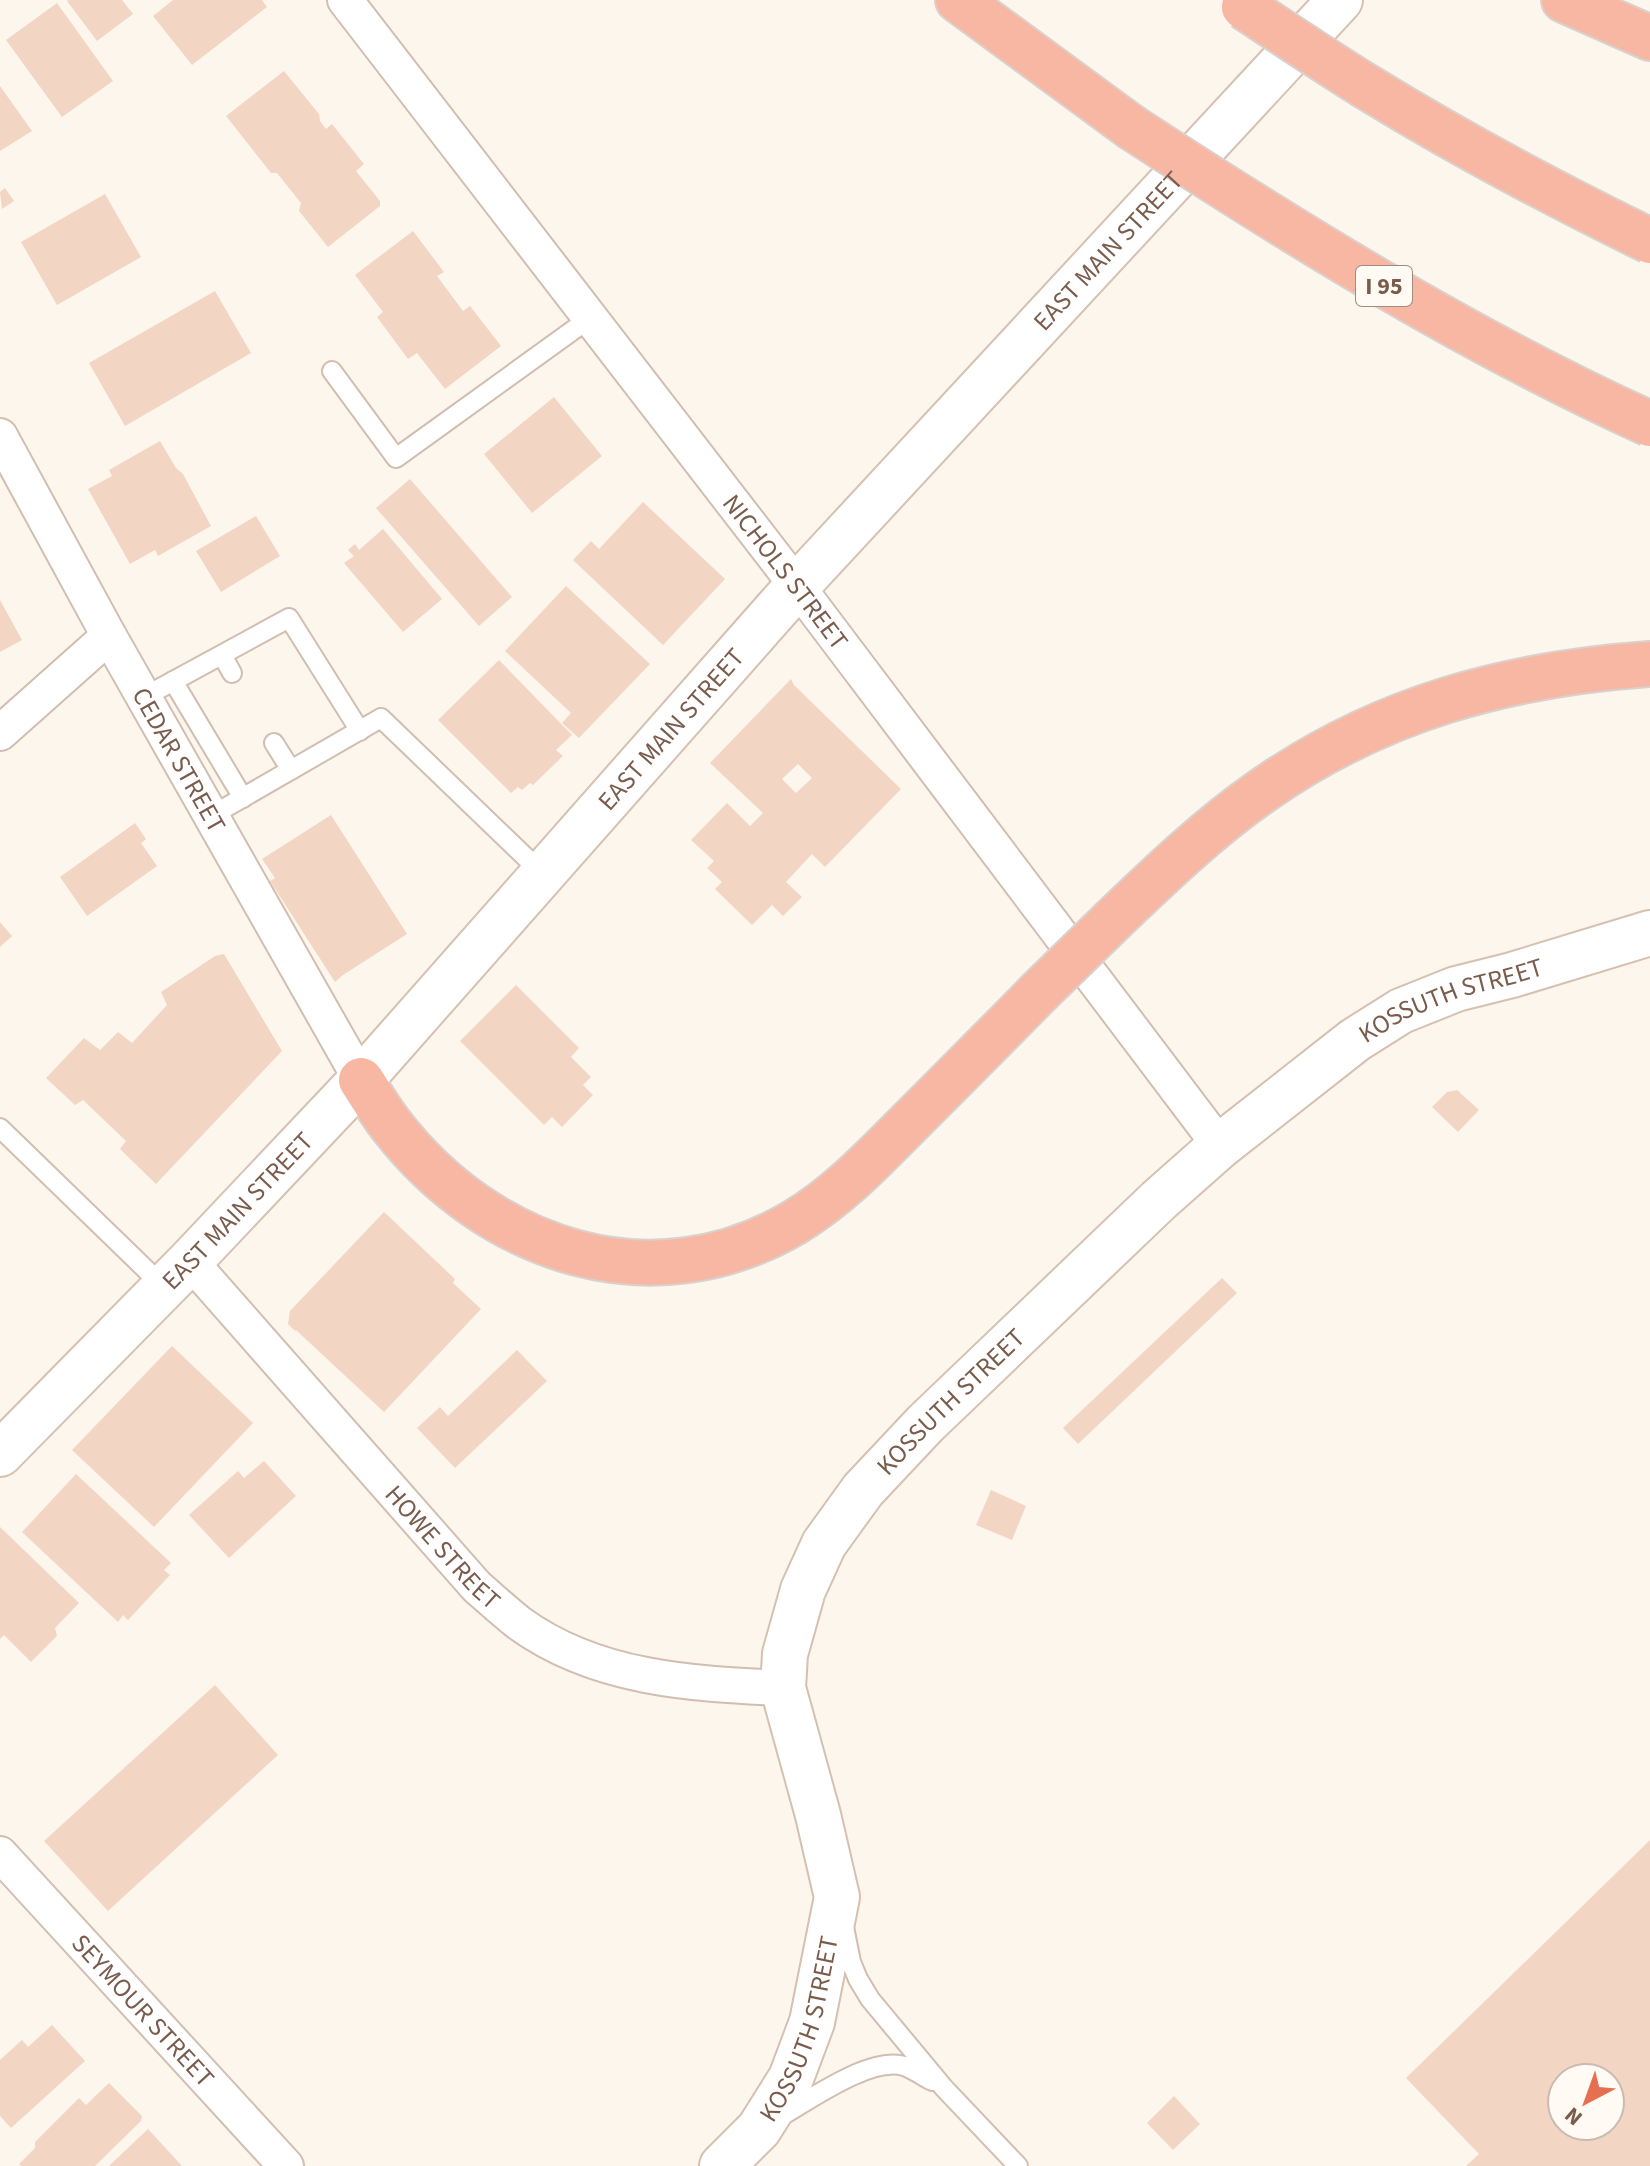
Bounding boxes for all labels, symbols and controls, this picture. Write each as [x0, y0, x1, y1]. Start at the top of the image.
street label: EAST MAIN STREET [1024, 163, 1191, 339]
road number: I 95 [1356, 266, 1412, 306]
street label: NICHOLS STREET [714, 486, 857, 658]
street label: EAST MAIN STREET [589, 640, 753, 818]
street label: CEDAR STREET [123, 680, 235, 839]
street label: KOSSUTH STREET [1351, 948, 1547, 1052]
street label: EAST MAIN STREET [153, 1123, 322, 1298]
street label: KOSSUTH STREET [868, 1319, 1033, 1483]
street label: HOWE STREET [377, 1477, 509, 1618]
street label: SEYMOUR STREET [63, 1925, 223, 2095]
street label: KOSSUTH STREET [750, 1933, 847, 2129]
north arrow [1546, 2062, 1626, 2142]
text: N [1558, 2099, 1590, 2133]

